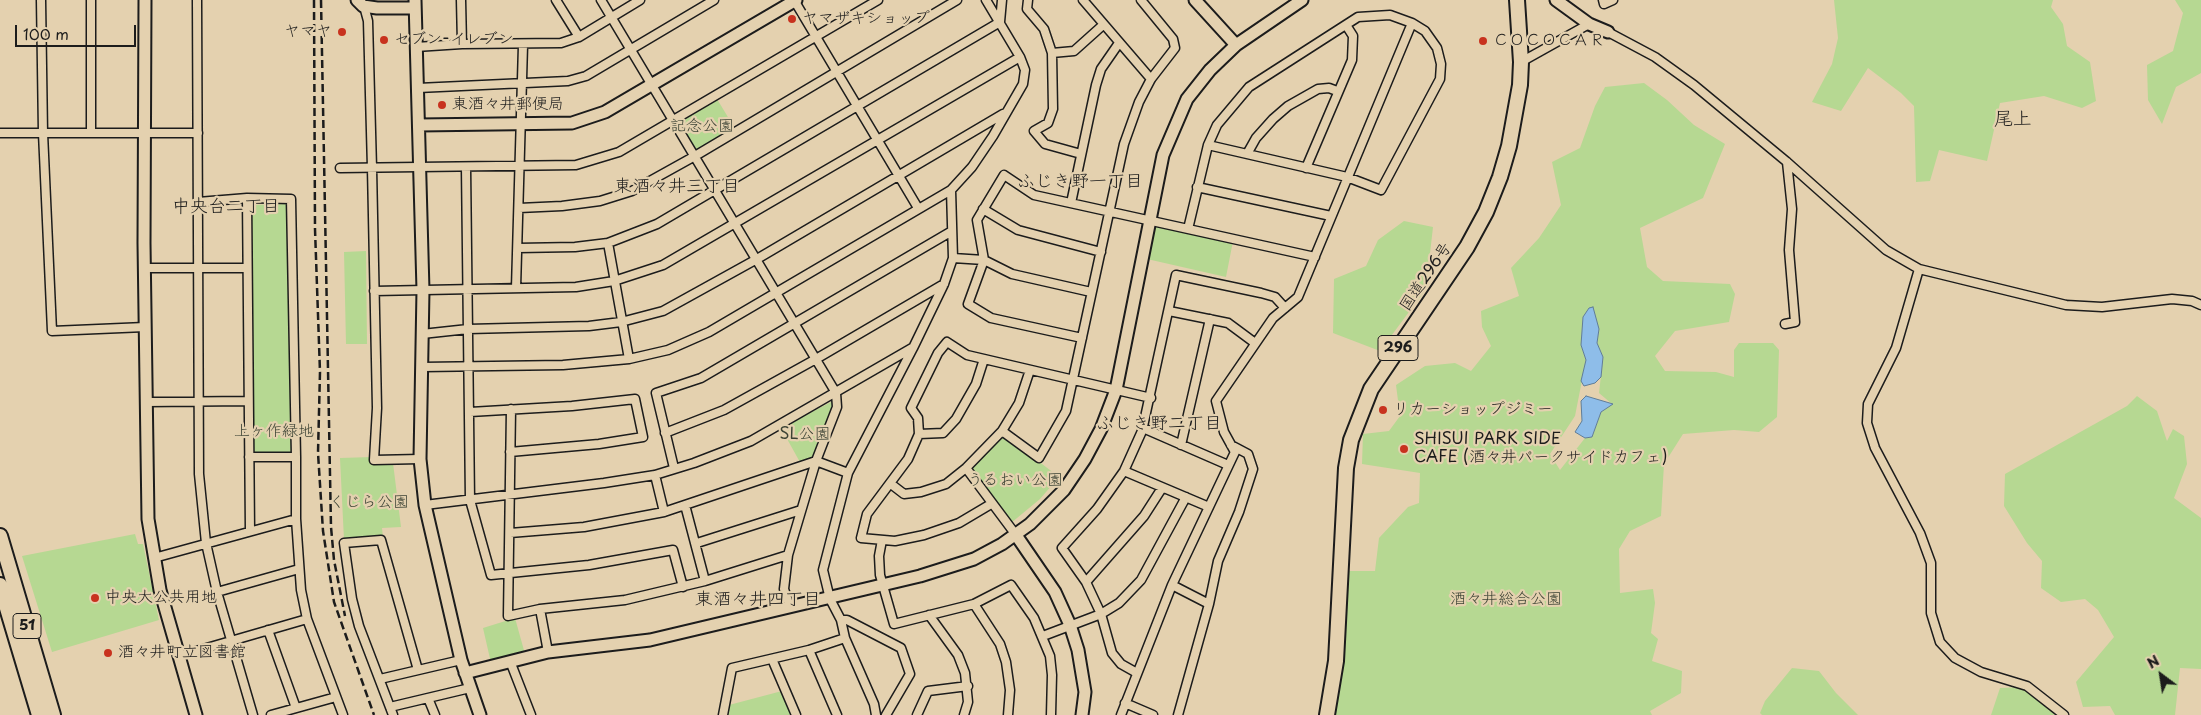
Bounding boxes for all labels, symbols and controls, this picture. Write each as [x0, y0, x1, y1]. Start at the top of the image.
place label: ヤマザキショップ [802, 9, 930, 29]
marker: ヤマザキショップ [786, 13, 798, 25]
scale bar [18, 15, 139, 47]
text: 100 m [23, 22, 69, 45]
place label: ヤマヤ [284, 22, 332, 42]
marker: ヤマヤ [336, 26, 348, 38]
place label: セブン-イレブン [394, 30, 514, 50]
place label: ＣＯＣＯＣＡＲ [1493, 31, 1605, 51]
marker: セブン-イレブン [378, 34, 390, 46]
marker: ＣＯＣＯＣＡＲ [1477, 35, 1489, 47]
place label: 東酒々井郵便局 [452, 95, 564, 115]
marker: 東酒々井郵便局 [436, 99, 448, 111]
district label: 尾上 [1994, 109, 2032, 131]
park label: 記念公園 [670, 117, 734, 137]
district label: ふじき野一丁目 [1017, 171, 1143, 193]
district label: 東酒々井三丁目 [614, 176, 740, 198]
district label: 中央台二丁目 [172, 196, 280, 218]
street label: 国道296号 [1396, 239, 1456, 315]
road number: 296 [1378, 336, 1418, 360]
place label: リカーショップジミー [1393, 400, 1553, 420]
marker: リカーショップジミー [1377, 404, 1389, 416]
district label: ふじき野二丁目 [1096, 413, 1222, 435]
park label: 上ヶ作緑地 [234, 422, 314, 442]
park label: SL公園 [780, 425, 830, 445]
place label: SHISUI PARK SIDE CAFE (酒々井パークサイドカフェ) [1414, 430, 1668, 468]
marker: SHISUI PARK SIDE CAFE (酒々井パークサイドカフェ) [1398, 443, 1410, 455]
park label: うるおい公園 [967, 471, 1063, 491]
park label: くじら公園 [329, 493, 409, 513]
place label: 中央大公共用地 [105, 588, 217, 608]
district label: 東酒々井四丁目 [695, 589, 821, 611]
park label: 酒々井総合公園 [1450, 590, 1562, 610]
marker: 中央大公共用地 [89, 592, 101, 604]
road number: 51 [13, 614, 41, 638]
place label: 酒々井町立図書館 [118, 643, 246, 663]
marker: 酒々井町立図書館 [102, 647, 114, 659]
north arrow [2136, 650, 2186, 700]
text: N [2143, 650, 2163, 674]

